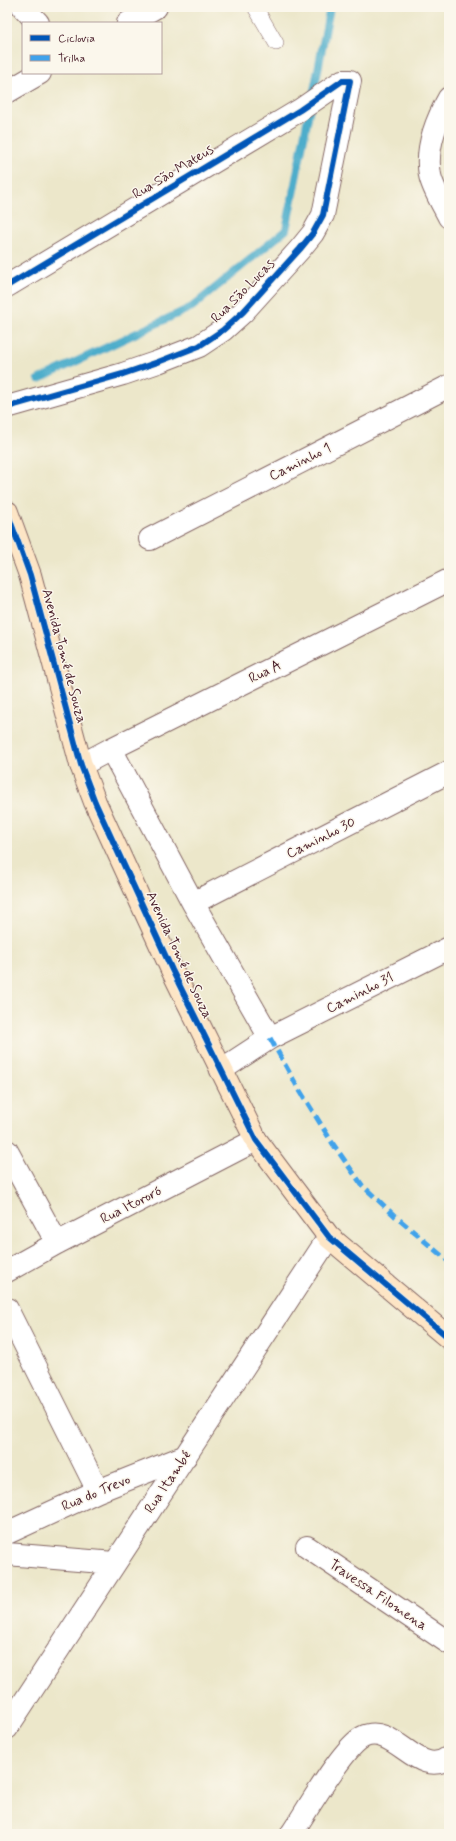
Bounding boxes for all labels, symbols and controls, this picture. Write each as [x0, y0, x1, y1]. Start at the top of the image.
legend [22, 22, 162, 74]
text: Ciclovia [58, 31, 95, 47]
text: Trilha [58, 51, 85, 67]
street label: Rua São Mateus [129, 140, 217, 203]
street label: Rua São Lucas [207, 255, 279, 327]
street label: Caminho 1 [266, 439, 334, 485]
street label: Avenida Tomé de Souza [37, 587, 91, 725]
street label: Rua A [246, 656, 284, 688]
street label: Caminho 30 [283, 813, 359, 863]
street label: Avenida Tomé de Souza [142, 889, 216, 1021]
street label: Caminho 31 [323, 968, 397, 1018]
street label: Rua Itororó [97, 1182, 165, 1228]
street label: Rua Itambé [141, 1447, 195, 1517]
street label: Rua do Trevo [59, 1470, 133, 1516]
street label: Travessa Filomena [326, 1556, 430, 1634]

